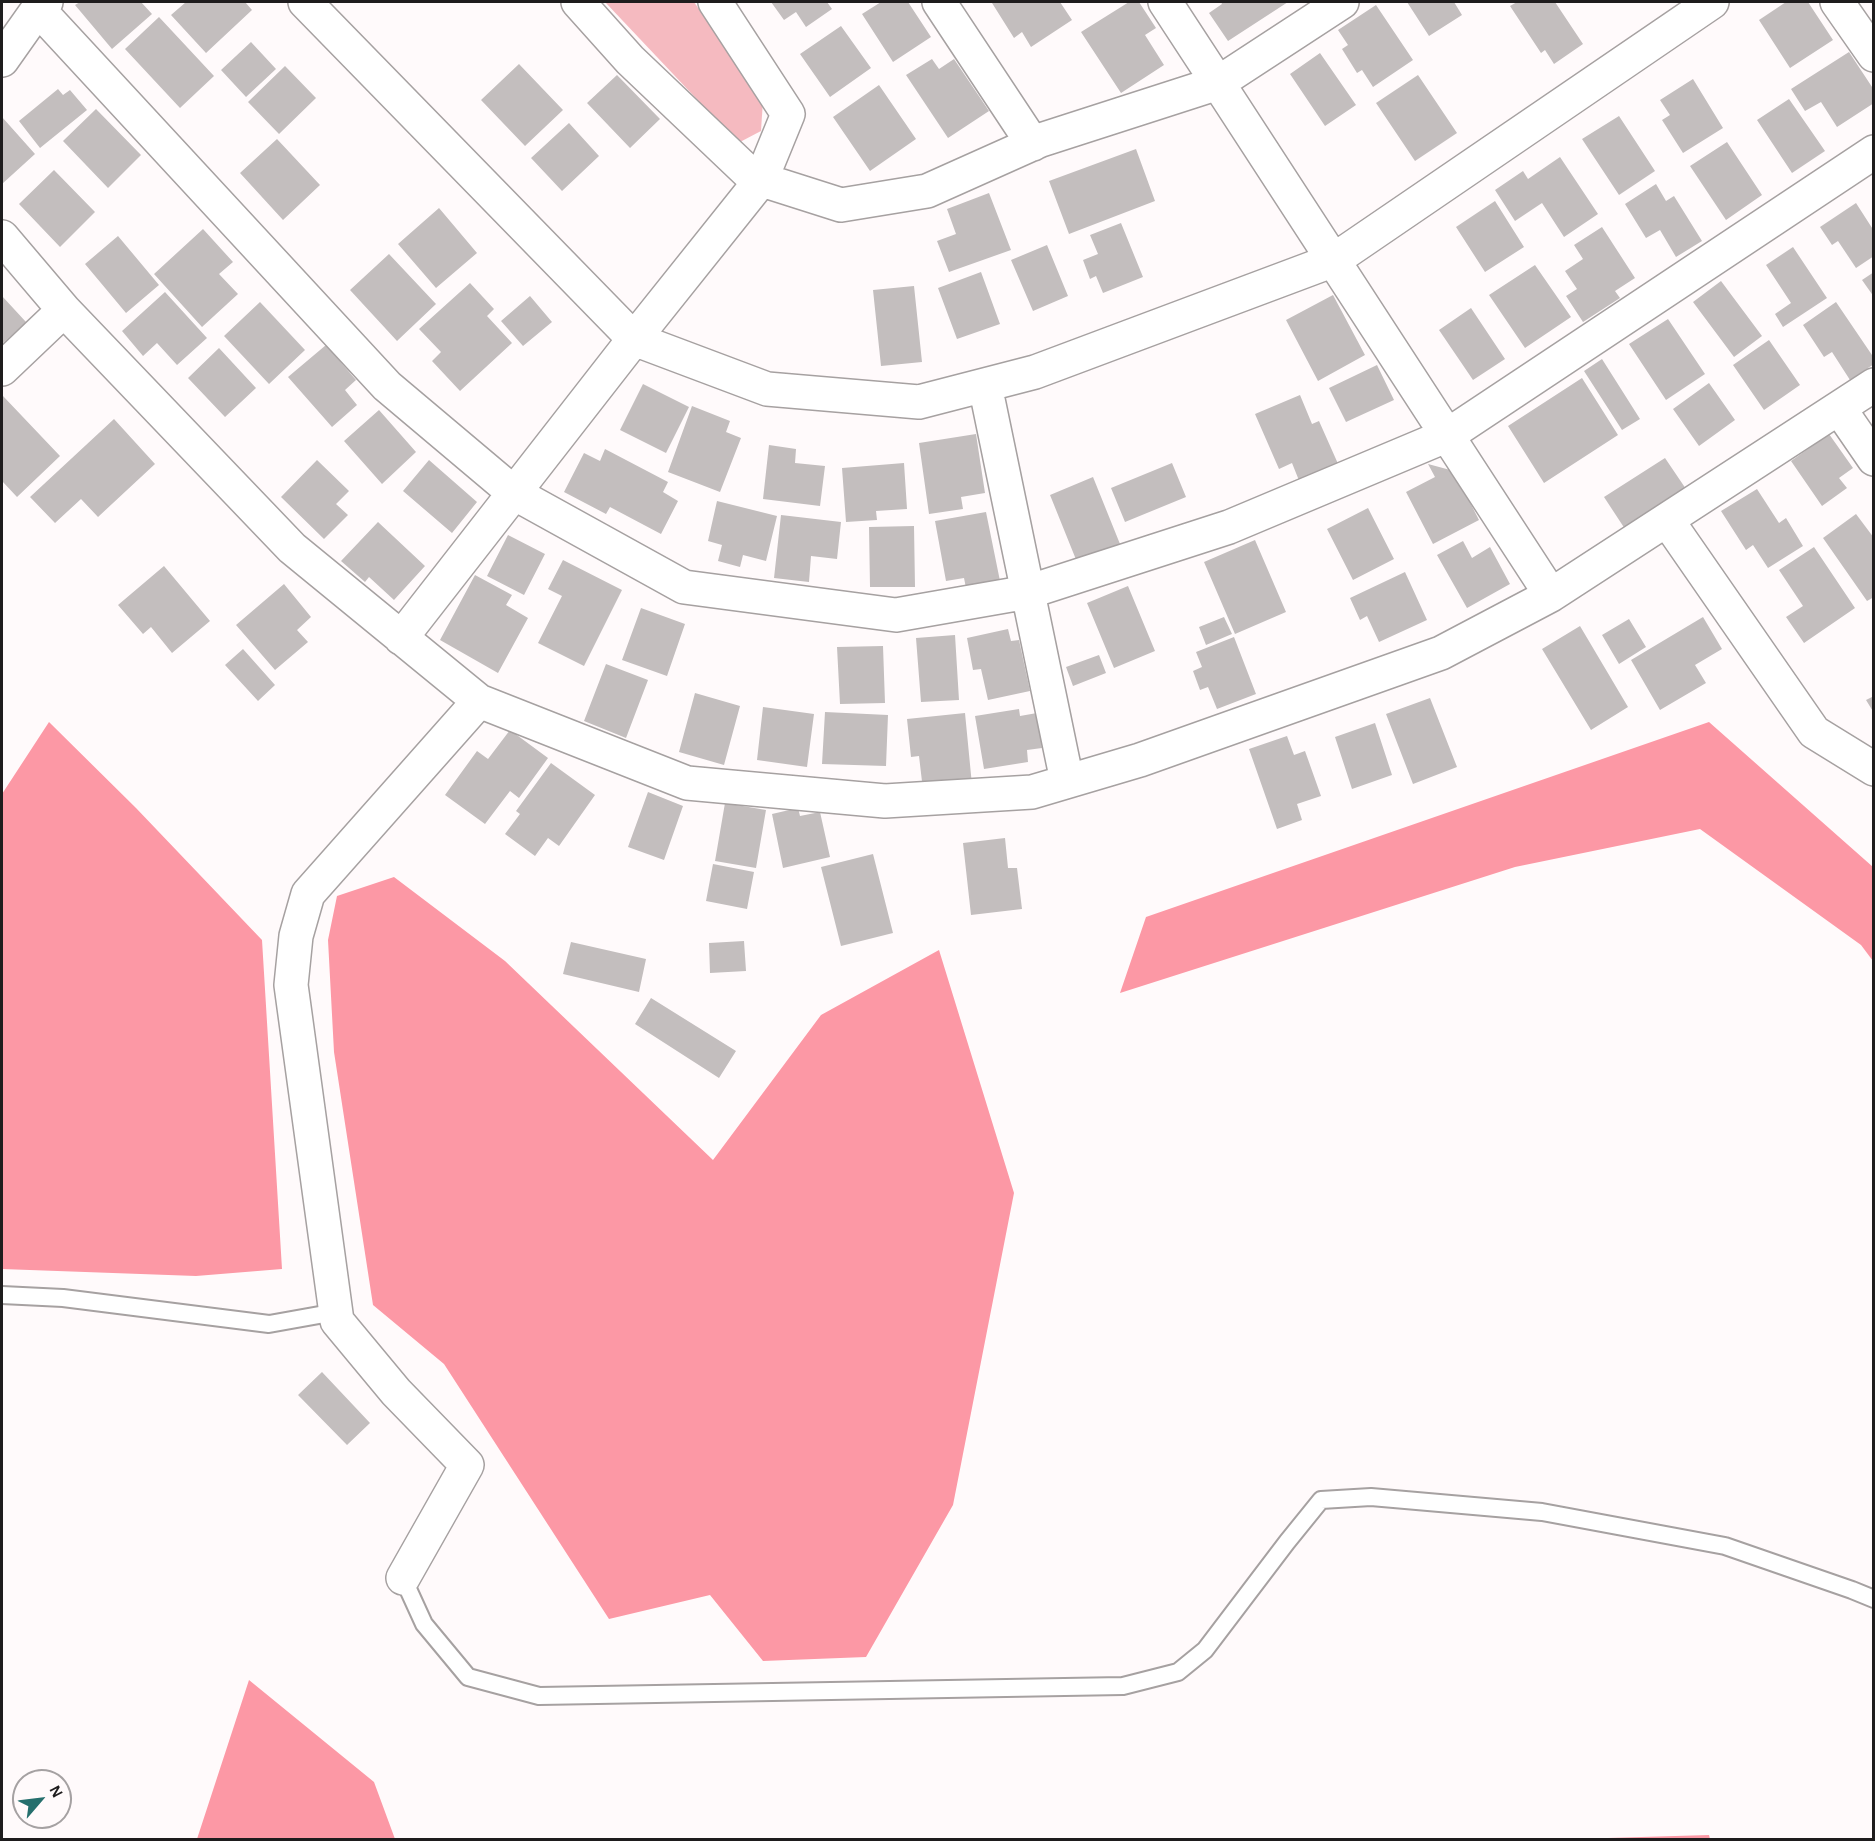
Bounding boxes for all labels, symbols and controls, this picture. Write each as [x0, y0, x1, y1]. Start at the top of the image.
north arrow [12, 1769, 72, 1829]
text: N [46, 1783, 66, 1800]

